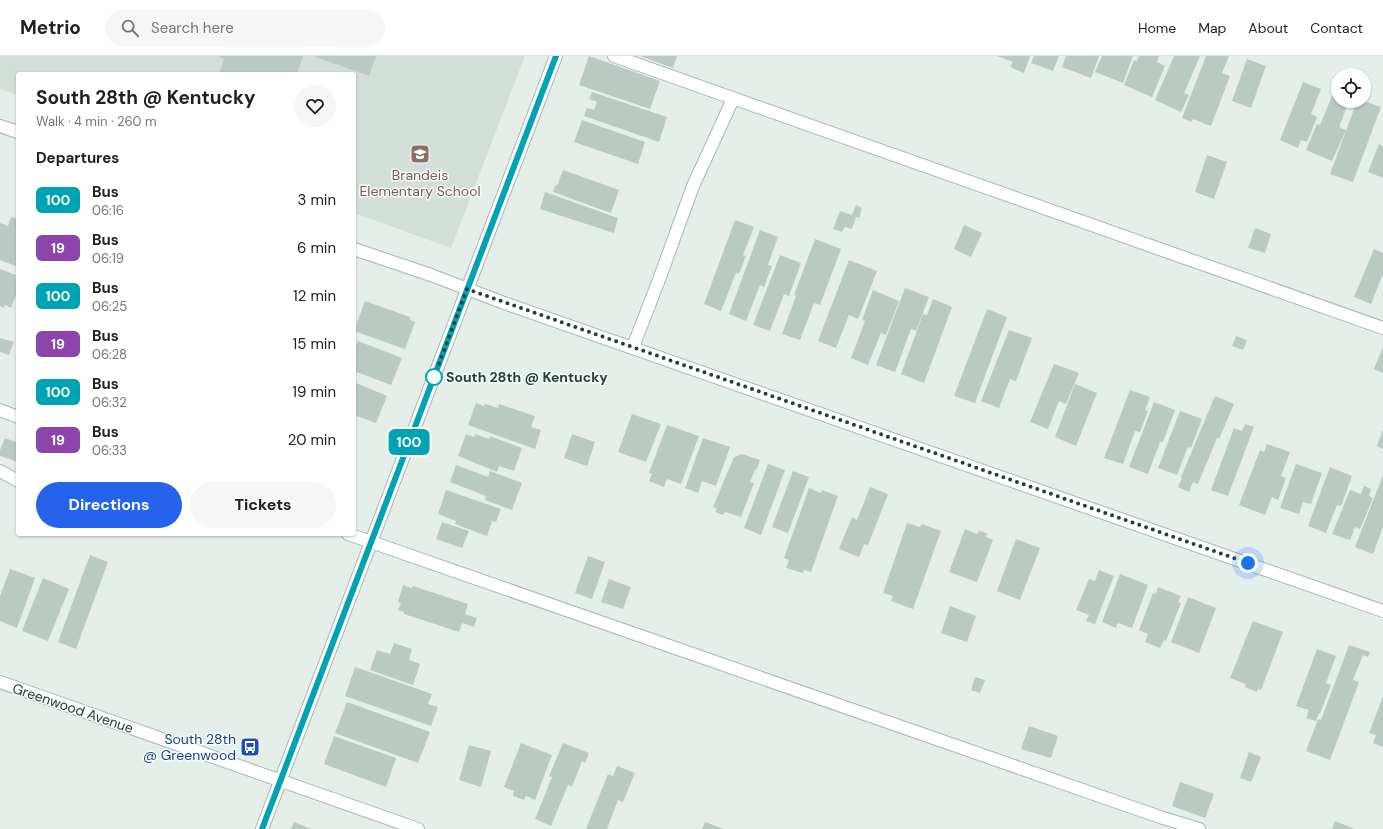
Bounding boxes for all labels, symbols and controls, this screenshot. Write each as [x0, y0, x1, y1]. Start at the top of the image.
search box [105, 10, 385, 46]
text: Metrio [20, 15, 81, 40]
icon: search [119, 17, 141, 39]
text: Search here [151, 18, 234, 38]
text: Home [1138, 19, 1176, 37]
text: Map [1198, 19, 1226, 37]
text: About [1248, 19, 1288, 37]
text: Contact [1310, 19, 1363, 37]
map controls [1331, 68, 1371, 108]
button: locate [1331, 68, 1371, 108]
text: South 28th @ Kentucky [36, 85, 256, 110]
button: heart [294, 85, 336, 127]
text: Walk · 4 min · 260 m [36, 113, 157, 130]
school or university icon: Brandeis Elementary School [409, 143, 431, 165]
text: Departures [36, 148, 119, 168]
place label: Brandeis Elementary School [359, 166, 481, 200]
text: Bus [92, 182, 119, 202]
text: 3 min [298, 190, 336, 210]
text: 100 [46, 191, 70, 209]
text: 06:16 [92, 202, 124, 219]
text: Bus [92, 230, 119, 250]
text: 6 min [297, 238, 336, 258]
text: 19 [51, 239, 65, 257]
text: 06:19 [92, 250, 124, 267]
text: Bus [92, 278, 119, 298]
text: 12 min [293, 286, 336, 306]
text: 100 [46, 287, 70, 305]
text: 06:25 [92, 298, 127, 315]
text: Bus [92, 326, 119, 346]
text: 15 min [293, 334, 336, 354]
text: 19 [51, 335, 65, 353]
text: 06:28 [92, 346, 127, 363]
marker: South 28th @ Kentucky [425, 368, 443, 386]
place label: South 28th @ Kentucky [446, 368, 608, 386]
text: Bus [92, 374, 119, 394]
text: 19 min [292, 382, 336, 402]
text: 100 [46, 383, 70, 401]
text: 06:32 [92, 394, 127, 411]
text: Bus [92, 422, 119, 442]
line badge: 100 [386, 429, 432, 455]
text: 20 min [288, 430, 336, 450]
text: 19 [51, 431, 65, 449]
text: 100 [397, 433, 421, 451]
text: 06:33 [92, 442, 127, 459]
button: Directions [36, 482, 182, 528]
button: Tickets [190, 482, 336, 528]
your location [1238, 553, 1258, 573]
street label: Greenwood Avenue [10, 679, 136, 737]
place label: South 28th @ Greenwood [143, 730, 236, 764]
bus stop icon: South 28th @ Greenwood [239, 736, 261, 758]

